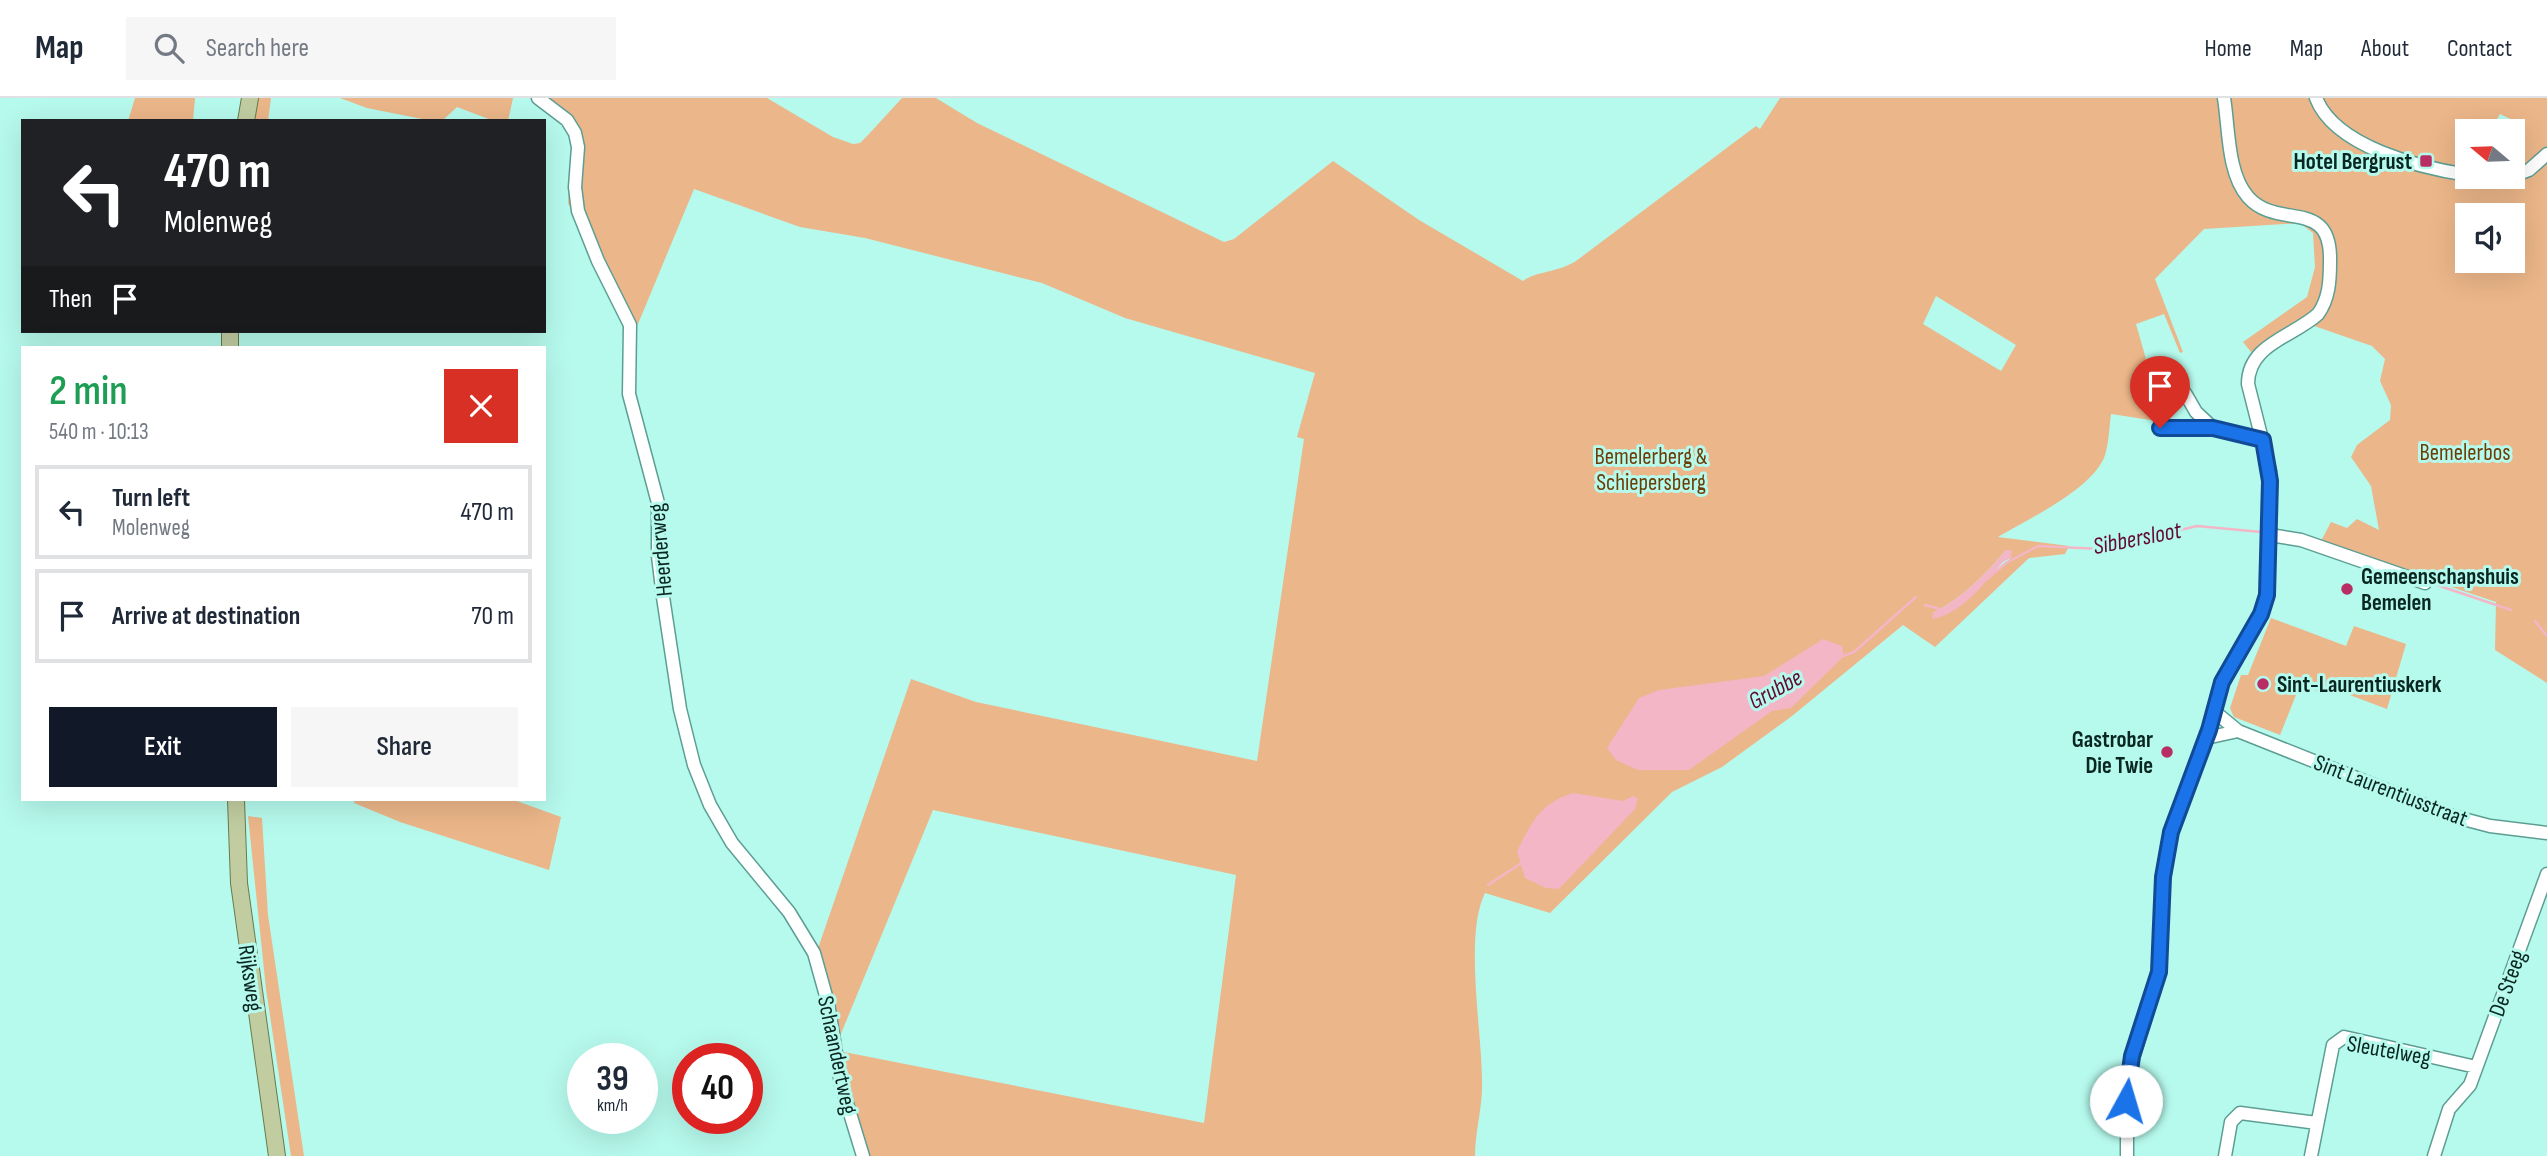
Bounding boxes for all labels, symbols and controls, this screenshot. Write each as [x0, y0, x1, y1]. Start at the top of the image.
search box [126, 17, 616, 80]
text: Map [35, 28, 84, 68]
icon: search [150, 29, 188, 67]
text: Search here [206, 33, 309, 64]
text: Home [2204, 34, 2252, 63]
text: Map [2290, 34, 2323, 63]
text: About [2361, 34, 2409, 63]
text: Contact [2447, 34, 2512, 63]
north arrow [2455, 119, 2525, 189]
map controls [2455, 119, 2525, 273]
text: 470 m [164, 143, 271, 202]
icon: left [49, 147, 140, 238]
place label: Hotel Bergrust [2294, 148, 2412, 176]
marker: Hotel Bergrust [2418, 153, 2434, 169]
text: Molenweg [164, 203, 272, 242]
button: sound [2455, 203, 2525, 273]
icon: arrive [106, 280, 144, 318]
text: Then [49, 284, 92, 315]
pin [2130, 356, 2190, 428]
text: 2 min [49, 366, 128, 417]
icon: arrive [2141, 367, 2179, 405]
button: close [444, 369, 518, 443]
text: 540 m · 10:13 [49, 418, 149, 446]
park label: Bemelerbos [2420, 439, 2510, 467]
park label: Bemelerberg & Schiepersberg [1595, 443, 1708, 497]
text: Turn left [112, 483, 190, 514]
icon: left [53, 493, 91, 531]
text: 470 m [461, 497, 514, 528]
street label: Heerderweg [643, 502, 679, 598]
text: Molenweg [112, 514, 190, 542]
water label: Sibbersloot [2091, 516, 2184, 561]
place label: Gemeenschapshuis Bemelen [2361, 563, 2519, 617]
marker: Gemeenschapshuis Bemelen [2339, 581, 2355, 597]
icon: arrive [53, 597, 91, 635]
text: Arrive at destination [112, 601, 300, 632]
text: 70 m [471, 601, 514, 632]
water label: Grubbe [1743, 663, 1807, 716]
place label: Sint-Laurentiuskerk [2277, 671, 2442, 699]
marker: Sint-Laurentiuskerk [2255, 676, 2271, 692]
button: Exit [49, 707, 277, 787]
button: Share [291, 707, 518, 787]
place label: Gastrobar Die Twie [2072, 726, 2153, 780]
marker: Gastrobar Die Twie [2159, 744, 2175, 760]
street label: Sint Laurentiusstraat [2310, 749, 2471, 833]
street label: Rijksweg [231, 943, 269, 1013]
street label: De Steeg [2483, 946, 2533, 1020]
street label: Schaandertweg [811, 993, 863, 1117]
street label: Sleutelweg [2345, 1030, 2433, 1072]
speed limit sign: 40 [672, 1043, 763, 1134]
text: 39 [596, 1058, 629, 1101]
position arrow [2089, 1064, 2163, 1138]
text: km/h [597, 1095, 628, 1116]

